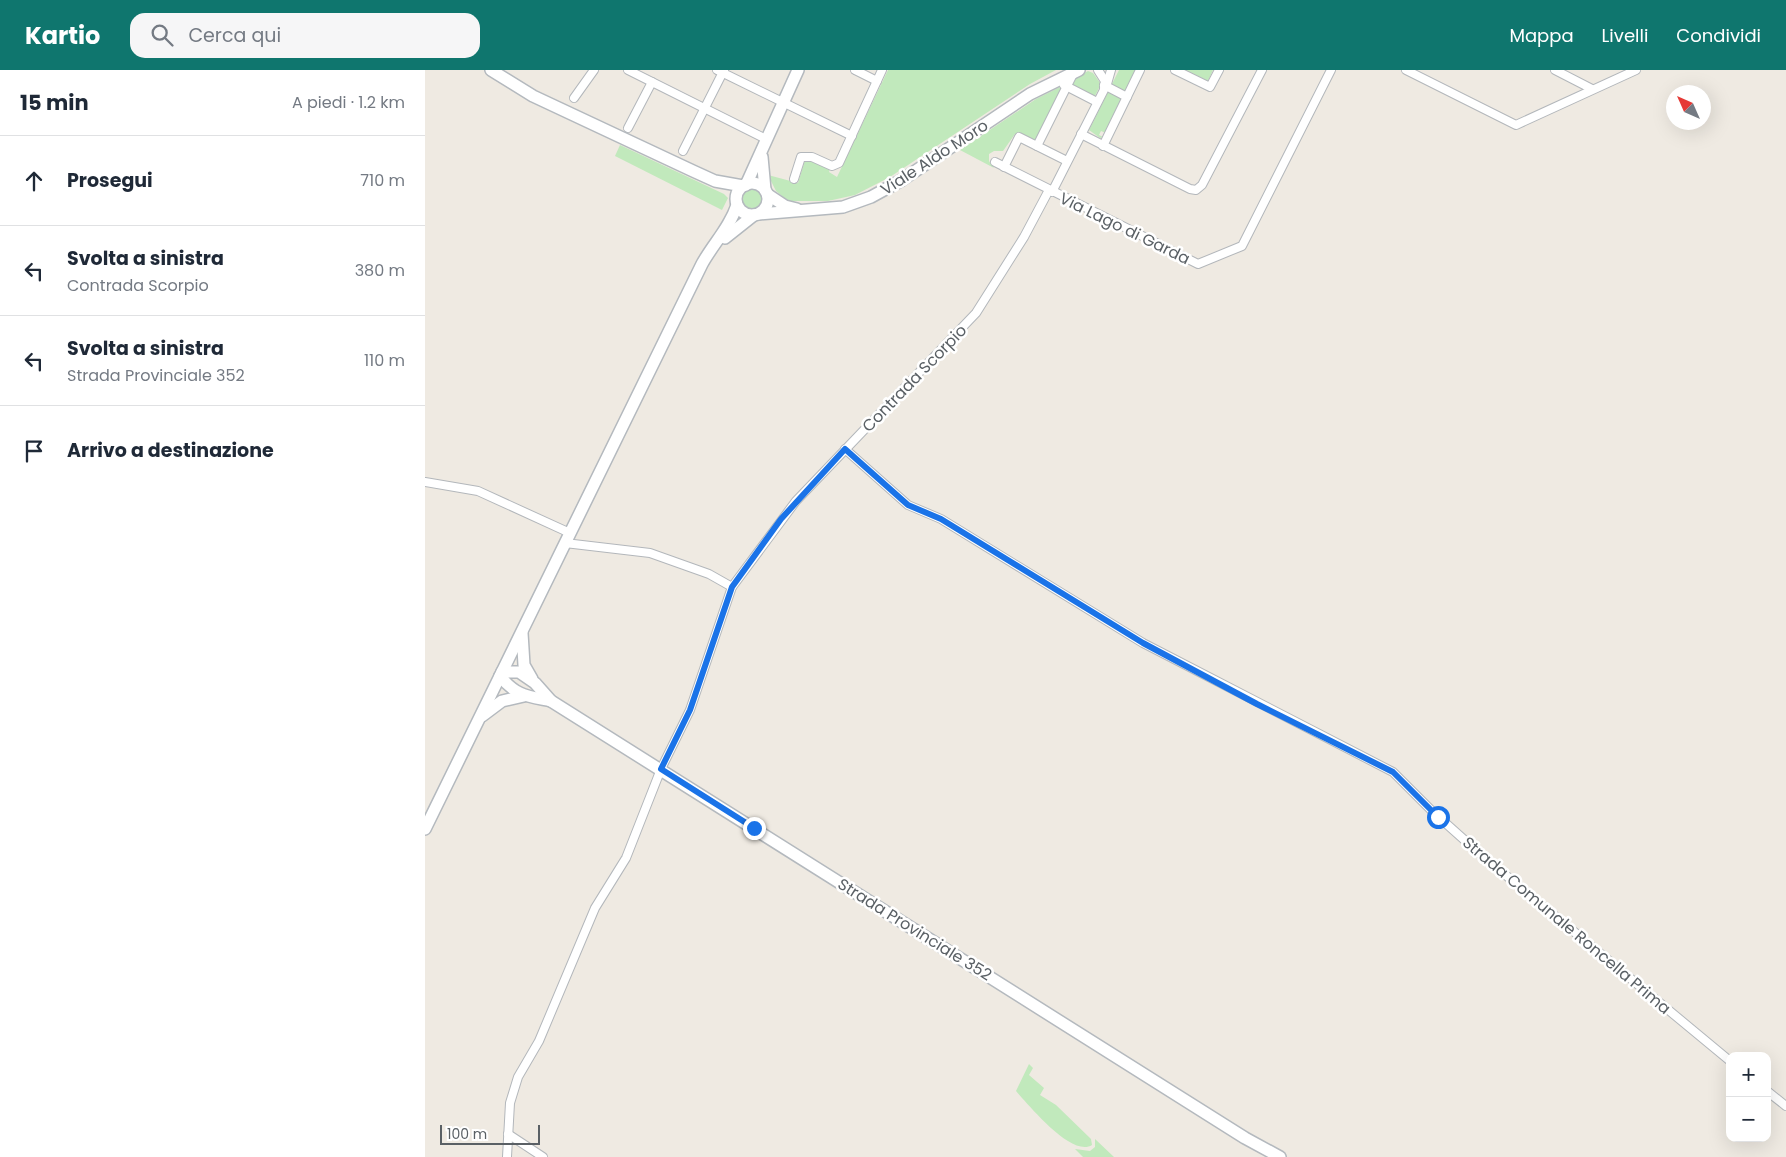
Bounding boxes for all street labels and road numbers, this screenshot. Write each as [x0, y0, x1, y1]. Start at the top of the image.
street label: Viale Aldo Moro [876, 114, 993, 201]
street label: Via Lago di Garda [1056, 187, 1194, 270]
street label: Contrada Scorpio [857, 319, 972, 437]
street label: Strada Comunale Roncella Prima [1458, 831, 1676, 1020]
street label: Strada Provinciale 352 [833, 873, 996, 986]

